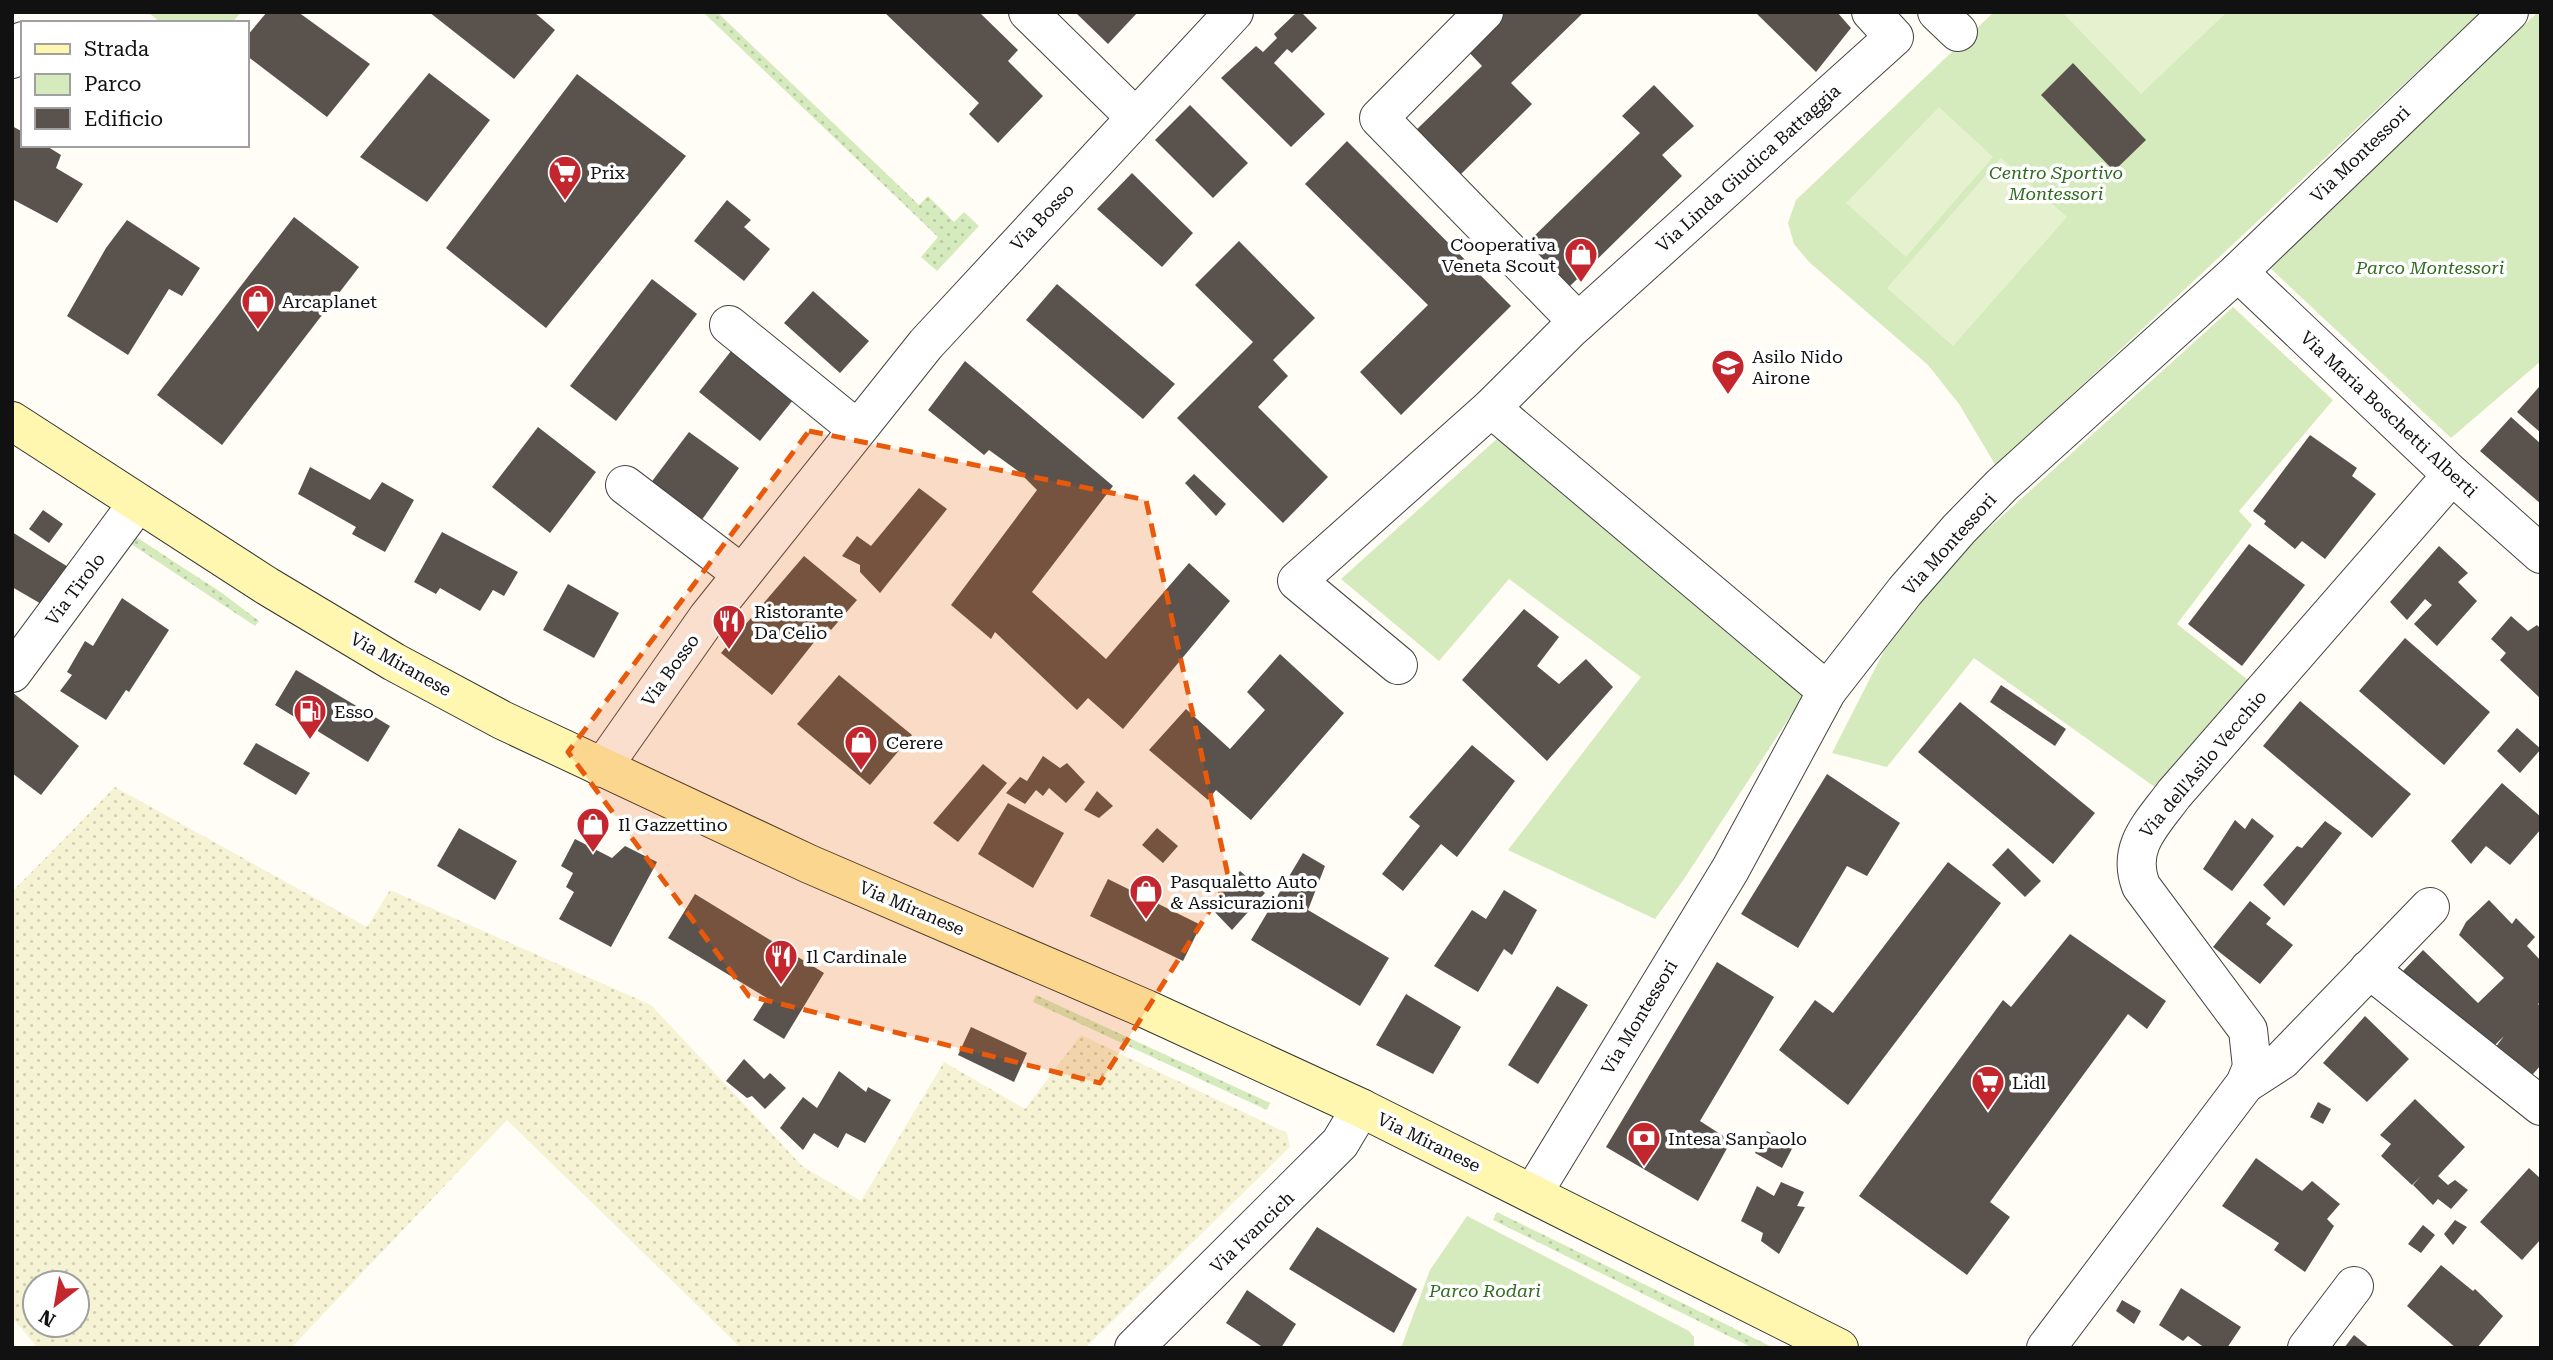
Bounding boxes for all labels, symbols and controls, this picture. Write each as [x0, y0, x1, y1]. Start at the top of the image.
legend [21, 21, 248, 147]
text: Strada [84, 37, 150, 61]
text: Parco [84, 72, 141, 96]
street label: Via Linda Giudica Battaggia [1652, 80, 1845, 256]
street label: Via Montessori [2306, 101, 2414, 207]
text: Edificio [84, 107, 163, 131]
supermarket icon: Prix [546, 153, 584, 202]
place label: Prix [590, 162, 626, 183]
park label: Centro Sportivo Montessori [1989, 162, 2123, 204]
street label: Via Bosso [1006, 179, 1078, 255]
place label: Cooperativa Veneta Scout [1442, 234, 1556, 276]
shop icon: Cooperativa Veneta Scout [1562, 235, 1600, 284]
park label: Parco Montessori [2355, 257, 2505, 278]
shop icon: Arcaplanet [239, 282, 277, 331]
place label: Arcaplanet [282, 291, 377, 312]
street label: Via Maria Boschetti Alberti [2296, 327, 2482, 502]
place label: Asilo Nido Airone [1752, 346, 1843, 388]
school or university icon: Asilo Nido Airone [1709, 347, 1747, 396]
street label: Via Montessori [1898, 489, 2000, 599]
street label: Via Tirolo [41, 549, 109, 629]
place label: Ristorante Da Celio [754, 601, 844, 643]
restaurant icon: Ristorante Da Celio [710, 602, 748, 651]
street label: Via Miranese [347, 628, 455, 700]
street label: Via Bosso [637, 630, 703, 710]
street label: Via dell'Asilo Vecchio [2135, 686, 2271, 842]
fuel station icon: Esso [291, 692, 329, 741]
place label: Esso [334, 701, 374, 722]
shop icon: Cerere [842, 723, 880, 772]
place label: Cerere [886, 732, 943, 753]
shop icon: Il Gazzettino [574, 805, 612, 854]
place label: Il Gazzettino [618, 814, 728, 835]
place label: Pasqualetto Auto & Assicurazioni [1170, 871, 1317, 913]
shop icon: Pasqualetto Auto & Assicurazioni [1127, 872, 1165, 921]
street label: Via Miranese [856, 876, 968, 940]
restaurant icon: Il Cardinale [762, 937, 800, 986]
place label: Il Cardinale [806, 946, 907, 967]
street label: Via Montessori [1597, 956, 1682, 1078]
supermarket icon: Lidl [1969, 1063, 2007, 1112]
place label: Lidl [2012, 1072, 2046, 1093]
street label: Via Miranese [1374, 1108, 1484, 1176]
bank icon: Intesa Sanpaolo [1625, 1119, 1663, 1168]
place label: Intesa Sanpaolo [1668, 1128, 1807, 1149]
street label: Via Ivancich [1206, 1187, 1298, 1277]
north arrow [21, 1269, 91, 1339]
park label: Parco Rodari [1428, 1280, 1541, 1301]
text: N [35, 1304, 60, 1332]

